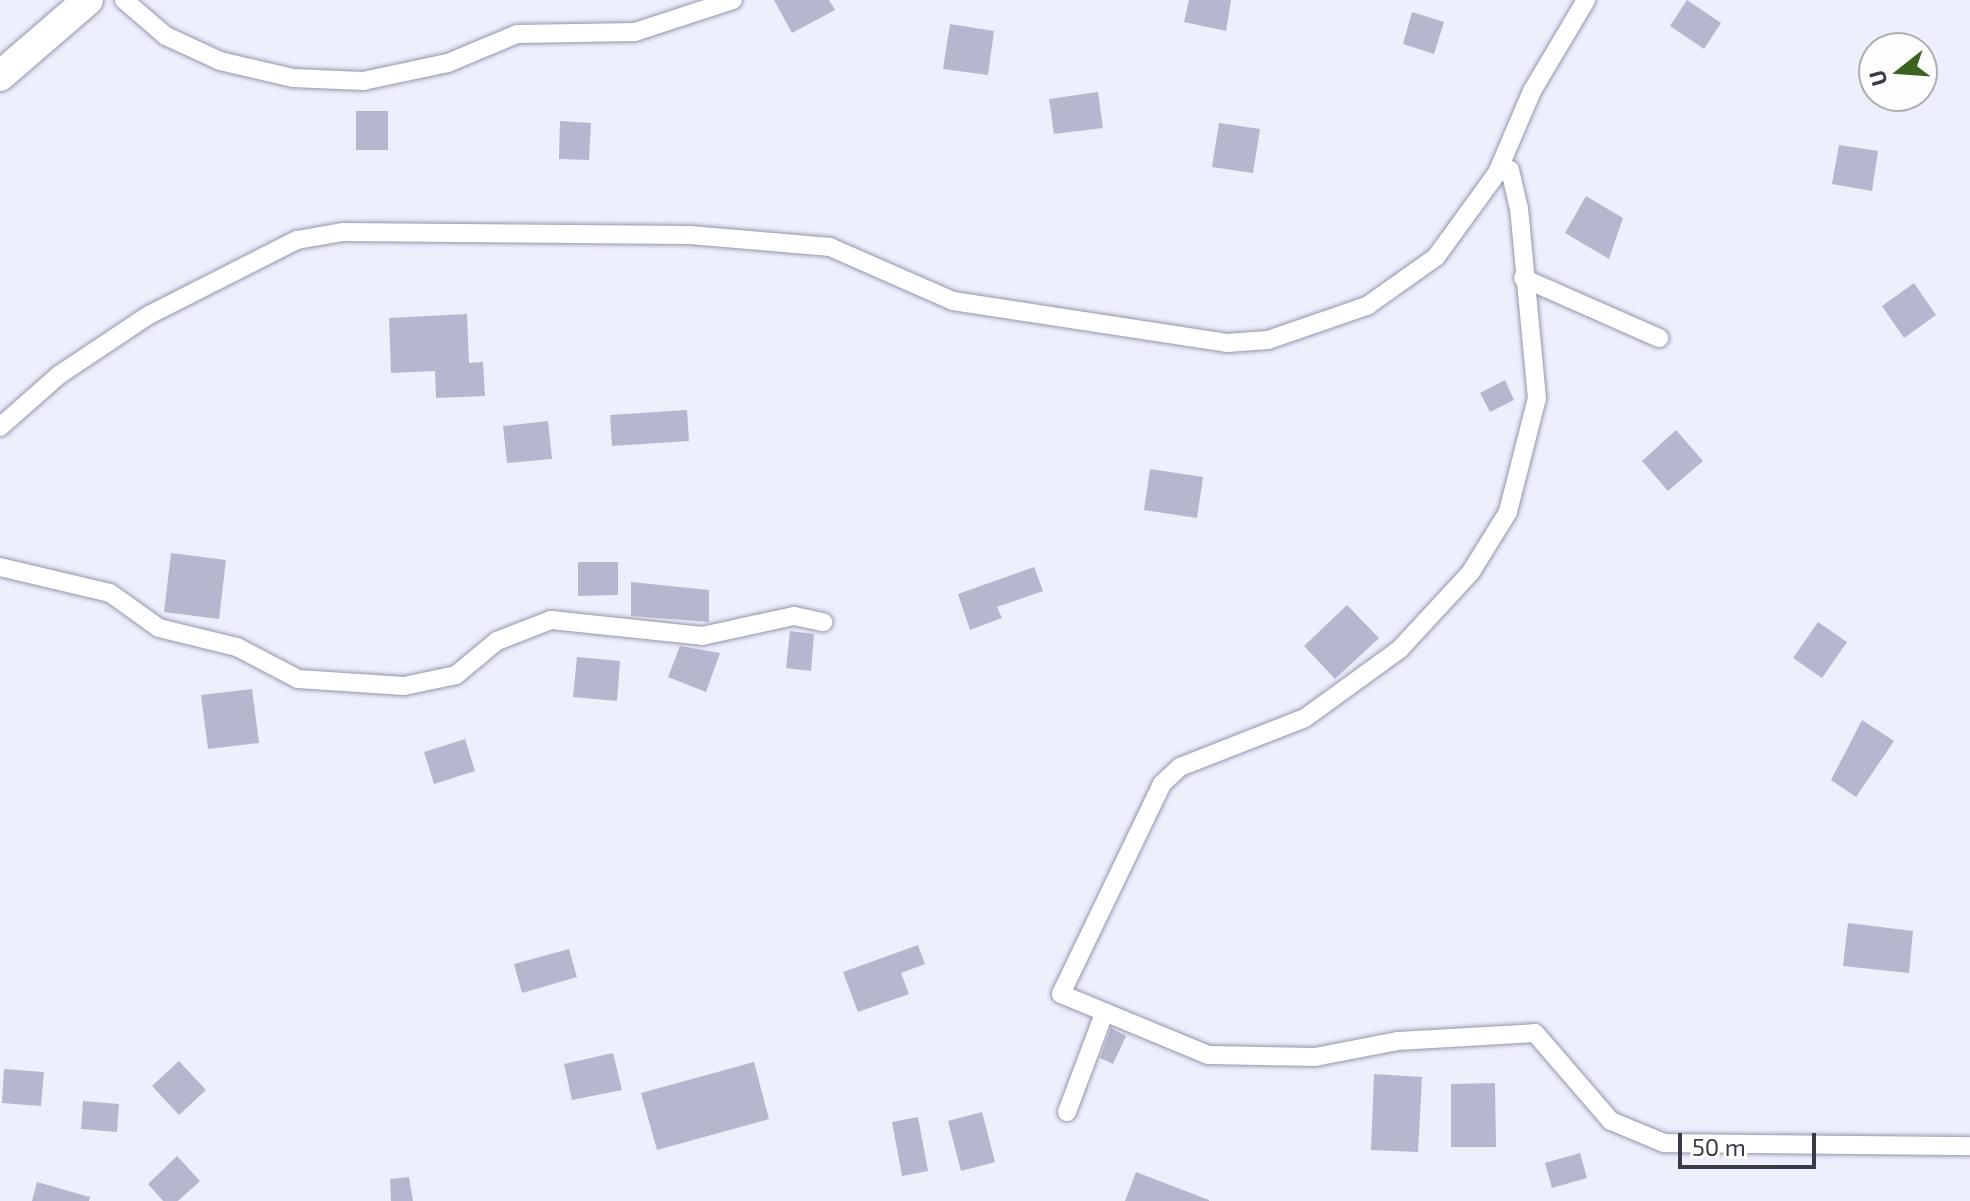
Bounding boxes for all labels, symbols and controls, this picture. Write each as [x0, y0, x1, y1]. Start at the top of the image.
north arrow [1858, 32, 1938, 112]
text: U [1862, 67, 1892, 89]
scale bar [1682, 1117, 1820, 1167]
text: 50 m [1692, 1132, 1746, 1161]

